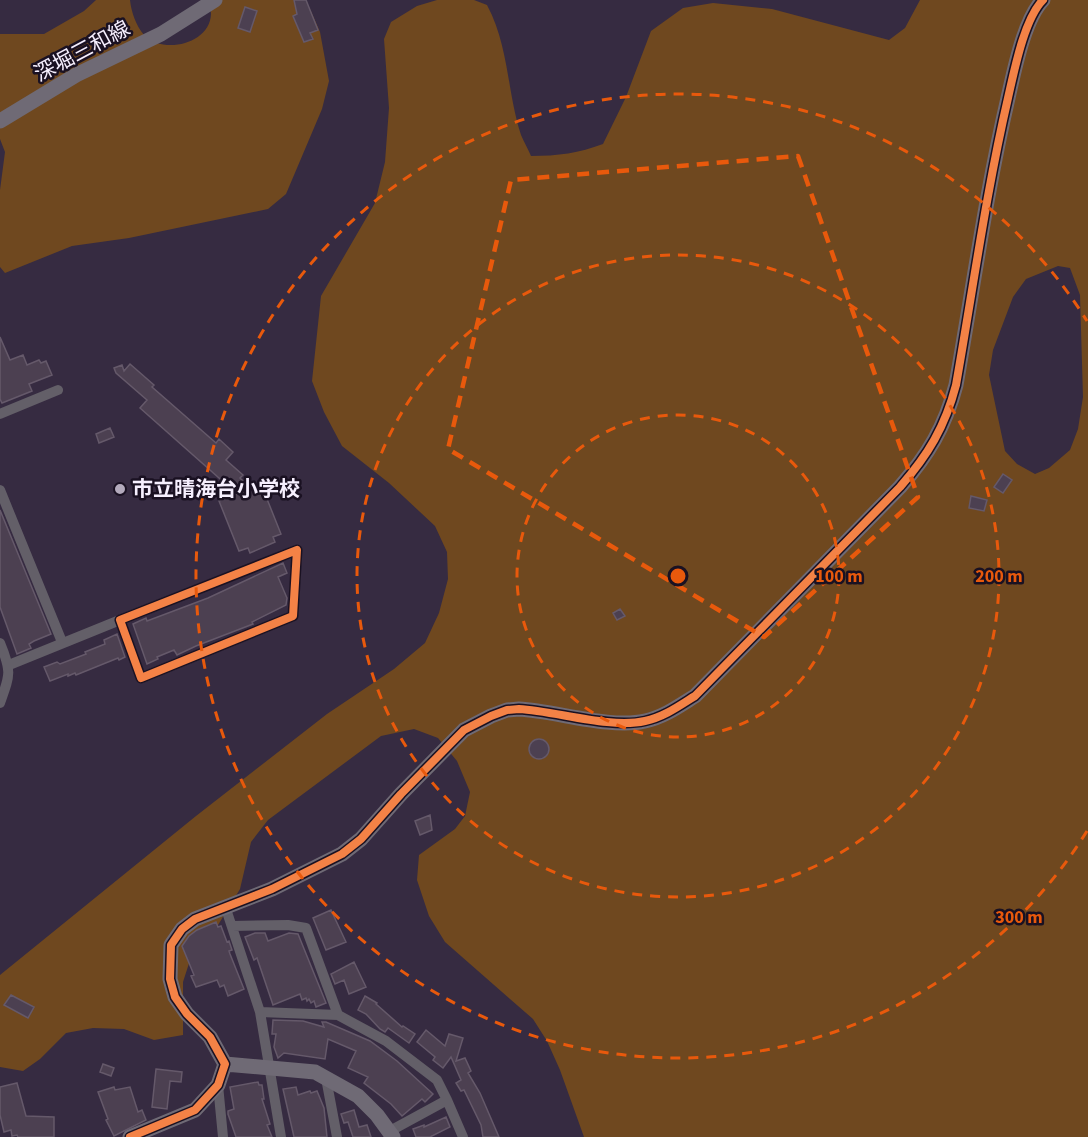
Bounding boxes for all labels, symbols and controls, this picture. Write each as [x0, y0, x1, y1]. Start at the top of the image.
street label: 深堀三和線 [29, 13, 135, 89]
place label: 市立晴海台小学校 [132, 474, 300, 504]
marker: 市立晴海台小学校 [113, 482, 127, 496]
text: 100 m [815, 564, 863, 589]
text: 200 m [975, 564, 1023, 589]
centre of rings [668, 566, 688, 586]
text: 300 m [995, 905, 1043, 930]

